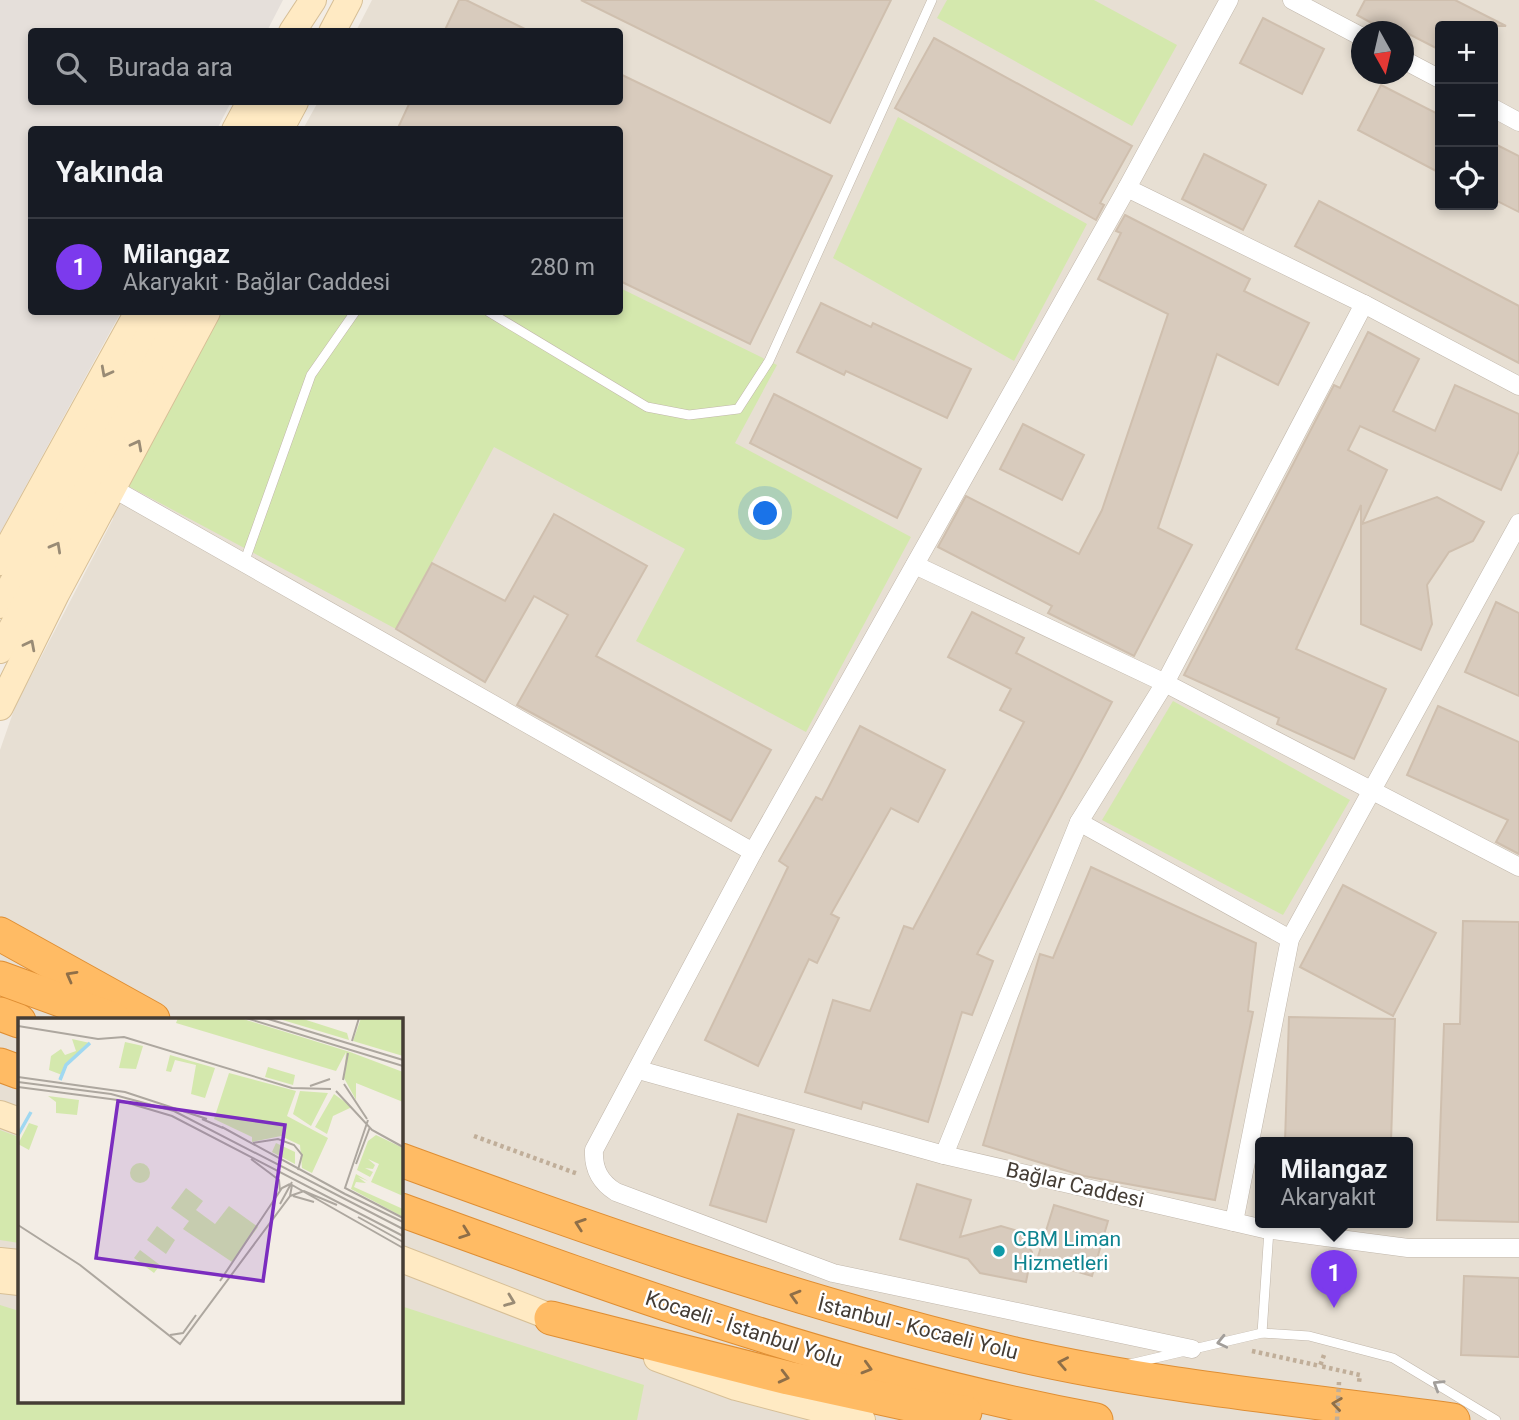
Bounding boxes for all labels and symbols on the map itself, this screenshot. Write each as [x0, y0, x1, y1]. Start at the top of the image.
north arrow [1351, 21, 1414, 84]
one-way arrow [100, 365, 114, 377]
one-way arrow [129, 439, 142, 452]
your location [748, 496, 782, 530]
one-way arrow [48, 542, 61, 554]
one-way arrow [21, 640, 35, 652]
one-way arrow [66, 971, 78, 984]
inset map [18, 1018, 402, 1402]
street label: Bağlar Caddesi [1004, 1157, 1146, 1213]
one-way arrow [574, 1218, 586, 1232]
one-way arrow [458, 1225, 470, 1239]
place label: CBM Liman Hizmetleri [1013, 1227, 1121, 1275]
marker: CBM Liman Hizmetleri [991, 1243, 1007, 1259]
pin: 1 [1311, 1250, 1357, 1308]
street label: Kocaeli - İstanbul Yolu [643, 1286, 845, 1372]
one-way arrow [790, 1290, 802, 1304]
street label: İstanbul - Kocaeli Yolu [815, 1291, 1021, 1365]
one-way arrow [503, 1293, 515, 1307]
one-way arrow [1216, 1334, 1228, 1348]
one-way arrow [1057, 1357, 1069, 1372]
one-way arrow [860, 1359, 872, 1374]
one-way arrow [778, 1369, 790, 1383]
one-way arrow [1432, 1380, 1445, 1393]
one-way arrow [1331, 1397, 1343, 1412]

